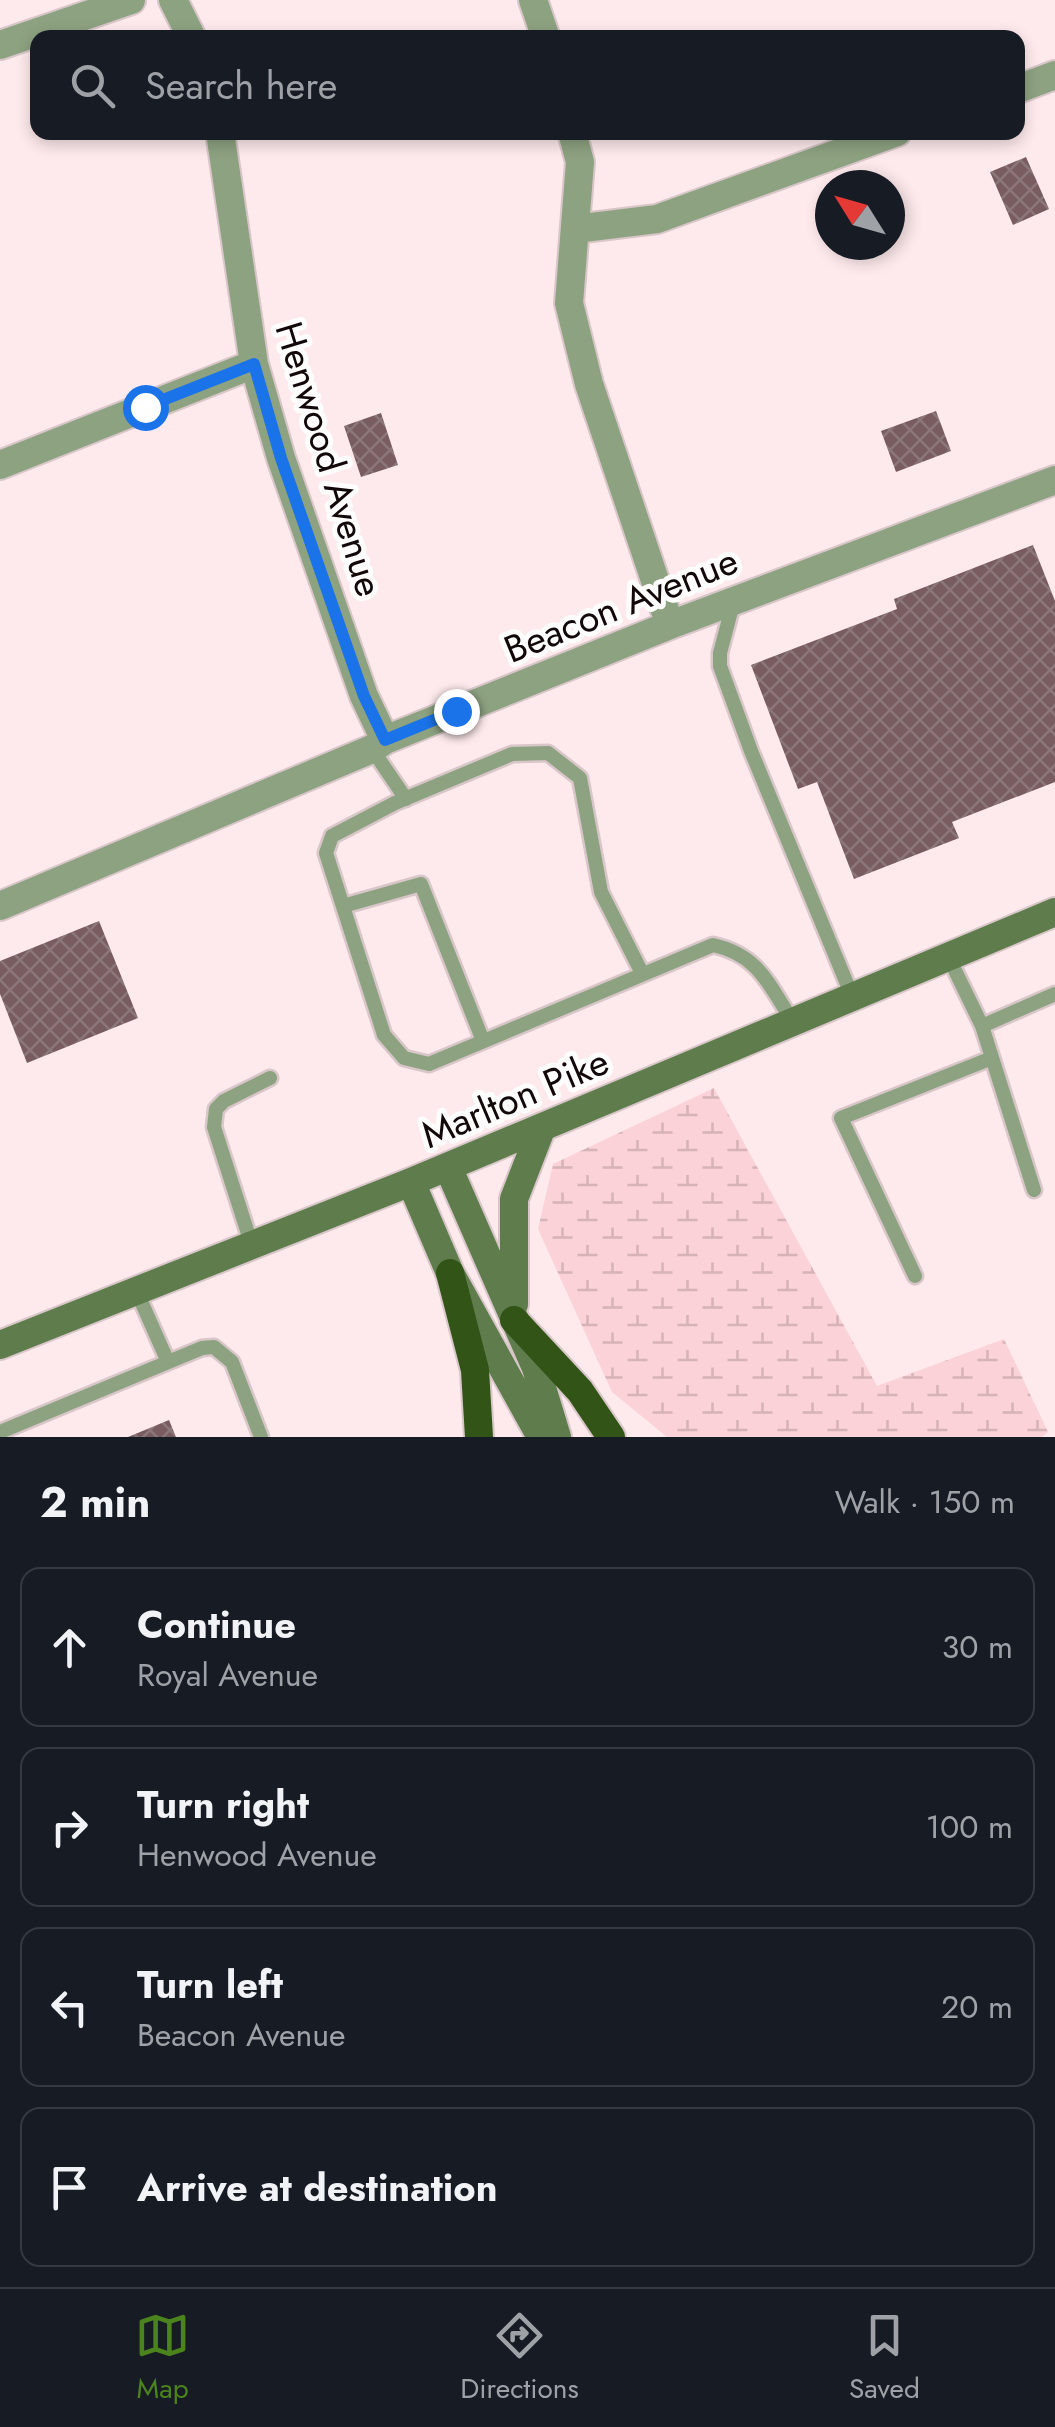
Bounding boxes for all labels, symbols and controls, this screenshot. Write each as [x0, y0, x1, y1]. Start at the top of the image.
search box [30, 30, 1025, 140]
icon: search [65, 58, 120, 113]
text: Search here [145, 58, 337, 113]
north arrow [815, 170, 905, 260]
street label: Henwood Avenue [262, 315, 397, 603]
route start [123, 385, 169, 431]
street label: Beacon Avenue [496, 533, 746, 676]
route end [434, 689, 480, 735]
street label: Marlton Pike [413, 1033, 617, 1162]
text: 2 min [40, 1472, 150, 1533]
text: Walk · 150 m [835, 1479, 1015, 1525]
text: Continue [137, 1597, 296, 1652]
icon: ahead [42, 1620, 97, 1675]
text: 30 m [942, 1624, 1013, 1670]
text: Royal Avenue [137, 1652, 318, 1698]
text: Turn right [137, 1777, 309, 1832]
icon: right [42, 1800, 97, 1855]
text: 100 m [926, 1804, 1013, 1850]
text: Henwood Avenue [137, 1832, 377, 1878]
text: Turn left [137, 1957, 283, 2012]
icon: left [42, 1980, 97, 2035]
text: 20 m [941, 1984, 1013, 2030]
text: Beacon Avenue [137, 2012, 346, 2058]
icon: arrive [42, 2160, 97, 2215]
text: Arrive at destination [137, 2160, 498, 2215]
tab: Map [135, 2308, 190, 2409]
tab: Directions [460, 2308, 579, 2409]
tab: Saved [849, 2308, 920, 2409]

